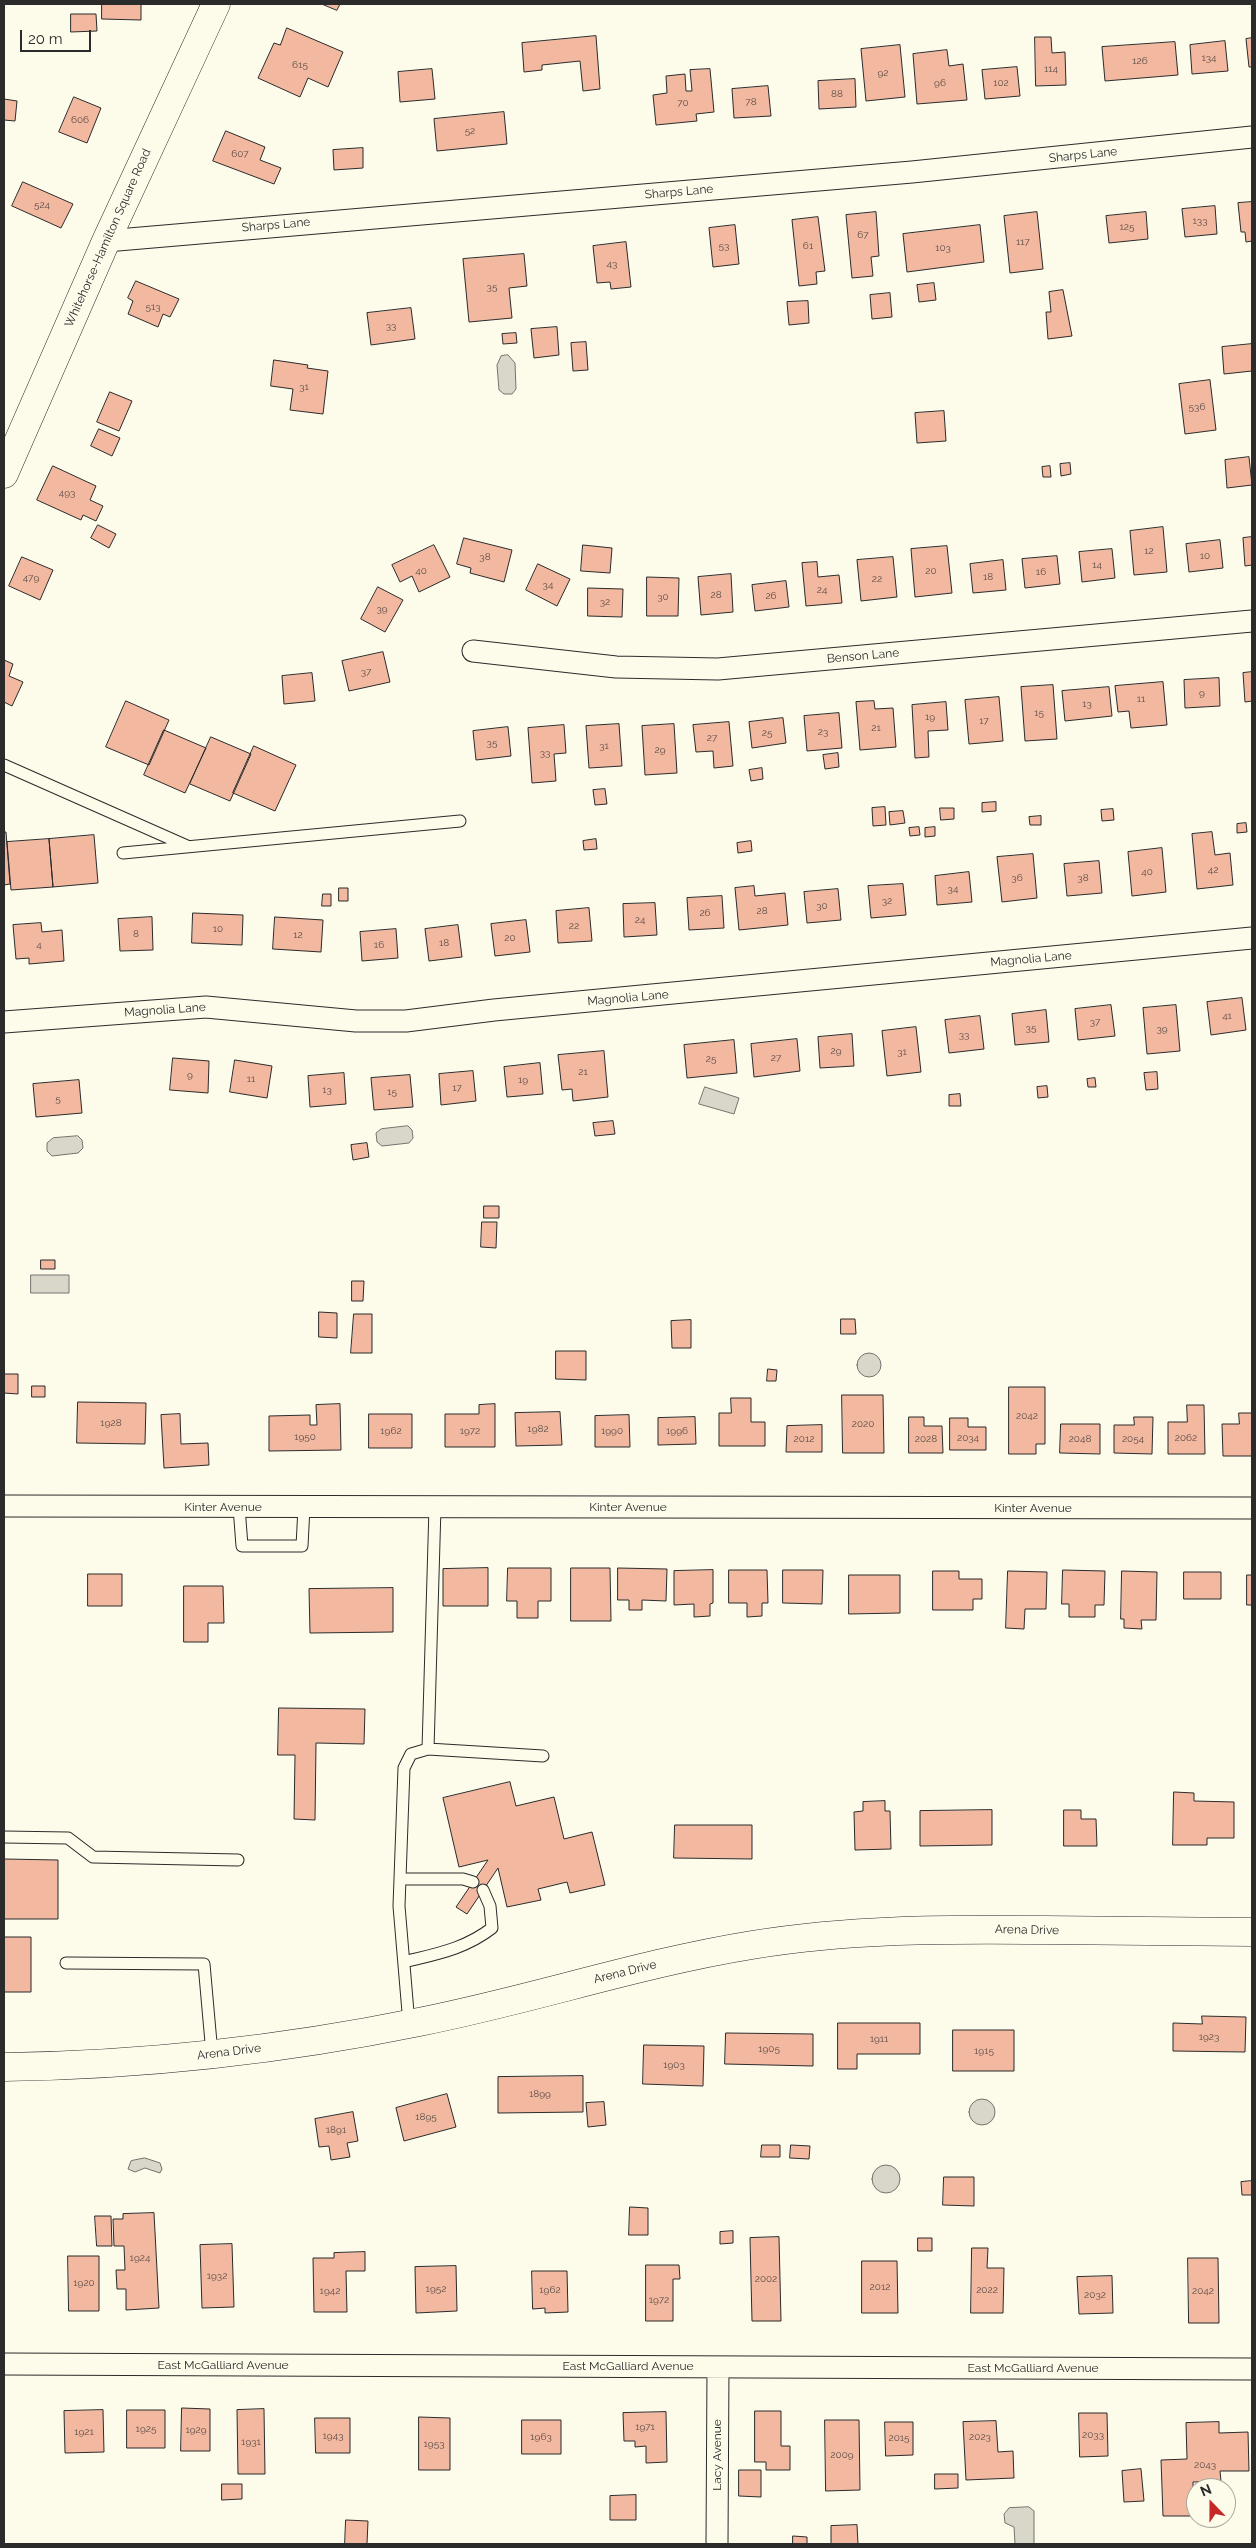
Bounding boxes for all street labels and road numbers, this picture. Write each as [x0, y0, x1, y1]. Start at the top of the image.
street label: Sharps Lane [1048, 144, 1118, 166]
street label: Whitehorse-Hamilton Square Road [62, 146, 154, 330]
street label: Sharps Lane [644, 182, 714, 202]
street label: Sharps Lane [241, 215, 311, 235]
street label: Benson Lane [826, 646, 900, 666]
street label: Magnolia Lane [990, 948, 1072, 970]
street label: Magnolia Lane [587, 987, 669, 1009]
street label: Magnolia Lane [124, 1000, 206, 1020]
street label: Kinter Avenue [184, 1500, 262, 1514]
street label: Kinter Avenue [589, 1500, 667, 1514]
street label: Kinter Avenue [994, 1501, 1072, 1515]
street label: Arena Drive [995, 1922, 1059, 1938]
street label: Arena Drive [592, 1957, 658, 1987]
street label: Arena Drive [196, 2041, 262, 2063]
street label: East McGalliard Avenue [157, 2358, 289, 2372]
street label: East McGalliard Avenue [562, 2359, 694, 2373]
street label: East McGalliard Avenue [967, 2361, 1099, 2375]
street label: Lacy Avenue [710, 2419, 724, 2491]

